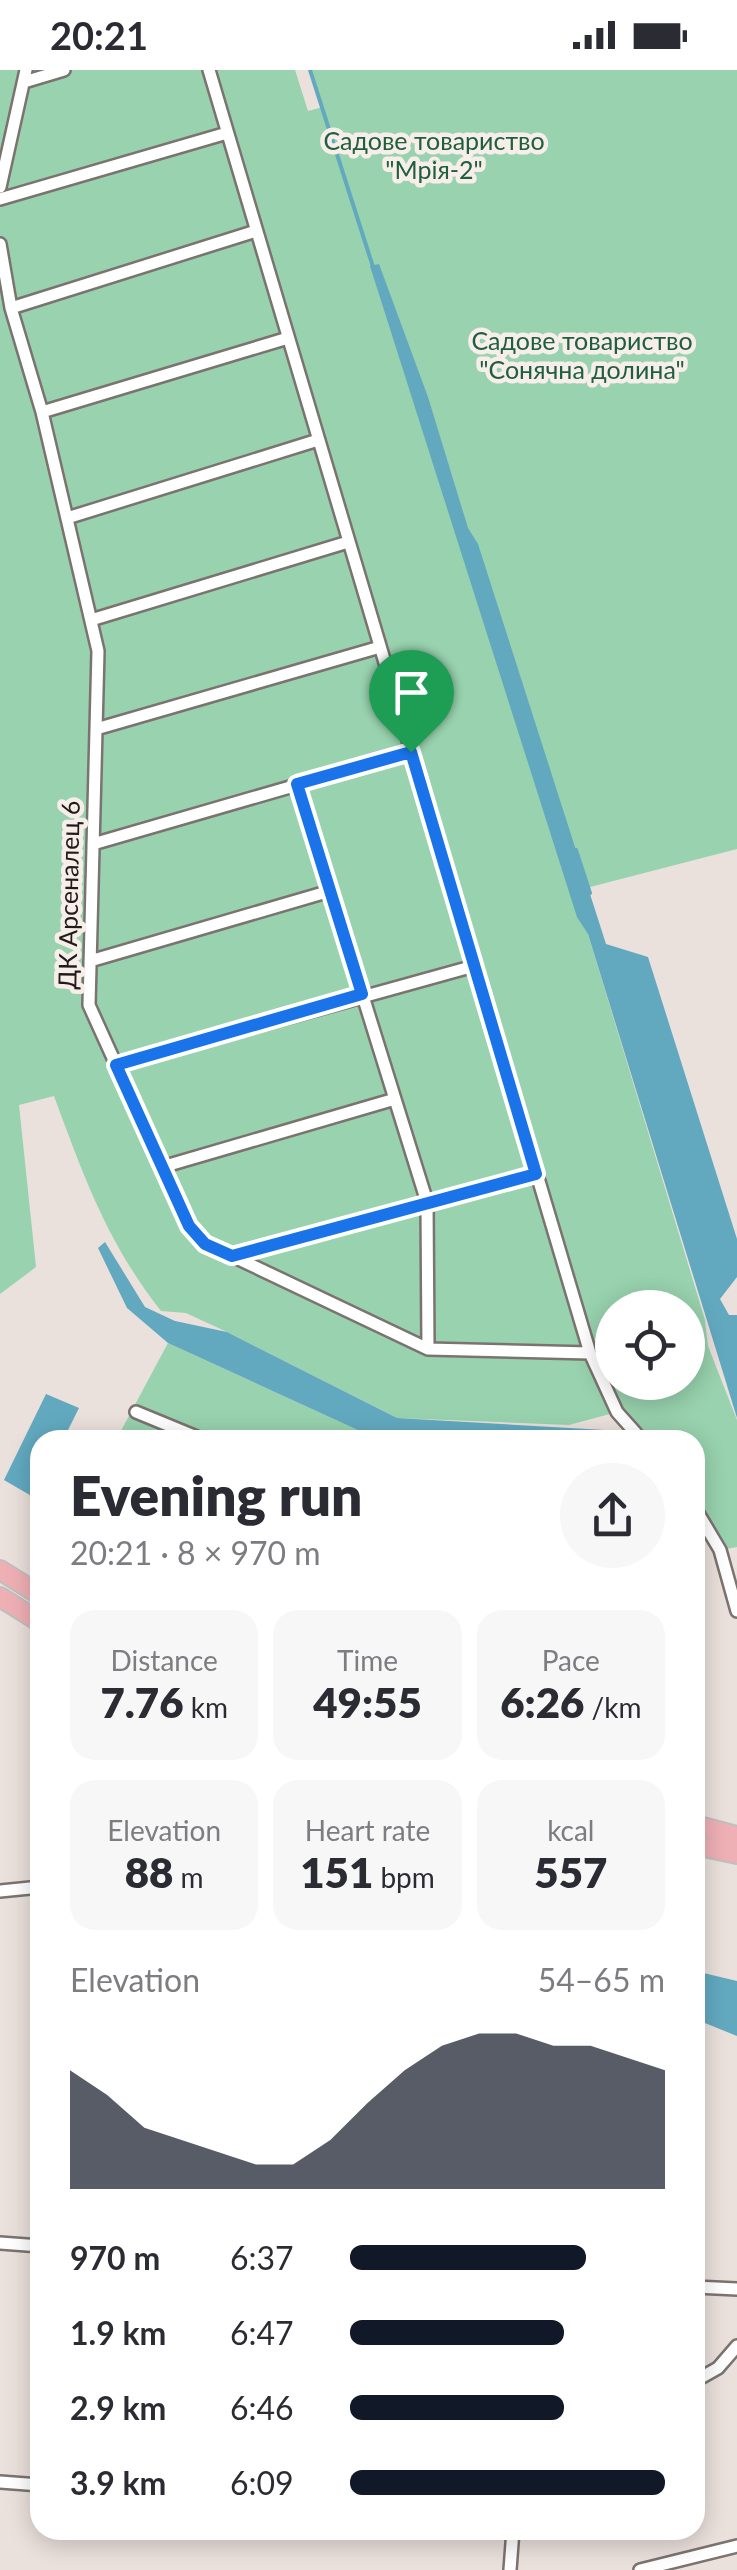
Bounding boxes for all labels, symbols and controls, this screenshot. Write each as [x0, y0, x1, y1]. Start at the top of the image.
text: 20:21 [50, 12, 148, 58]
park label: Садове товариство "Мрія-2" [323, 125, 545, 184]
park label: Садове товариство "Сонячна долина" [471, 325, 693, 384]
pin [369, 650, 454, 753]
icon: arrive [384, 665, 439, 720]
street label: ДК Арсеналец 6 [51, 800, 85, 990]
map controls [595, 1290, 705, 1400]
button: locate [595, 1290, 705, 1400]
text: Evening run [70, 1462, 362, 1528]
button: share [560, 1463, 665, 1568]
text: 20:21 · 8 × 970 m [70, 1533, 321, 1572]
text: Distance [110, 1643, 218, 1677]
text: Time [337, 1643, 398, 1677]
text: Pace [542, 1643, 600, 1677]
text: 7.76 [100, 1677, 184, 1727]
text: 49:55 [313, 1677, 422, 1727]
text: 6:26 [500, 1677, 584, 1727]
text: km [184, 1690, 228, 1724]
text: /km [584, 1690, 641, 1724]
text: Elevation [107, 1813, 221, 1847]
text: Heart rate [305, 1813, 430, 1847]
text: kcal [547, 1813, 594, 1847]
text: 88 [125, 1847, 173, 1897]
text: 151 [300, 1847, 373, 1897]
text: 557 [534, 1847, 607, 1897]
text: m [173, 1860, 204, 1894]
text: bpm [373, 1860, 435, 1894]
text: Elevation [70, 1960, 200, 1999]
text: 54–65 m [538, 1960, 665, 1999]
text: 970 m [70, 2238, 160, 2277]
text: 6:37 [230, 2238, 294, 2277]
text: 1.9 km [70, 2313, 166, 2352]
text: 6:47 [230, 2313, 294, 2352]
text: 2.9 km [70, 2388, 166, 2427]
text: 6:46 [230, 2388, 294, 2427]
text: 3.9 km [70, 2463, 166, 2502]
text: 6:09 [230, 2463, 294, 2502]

